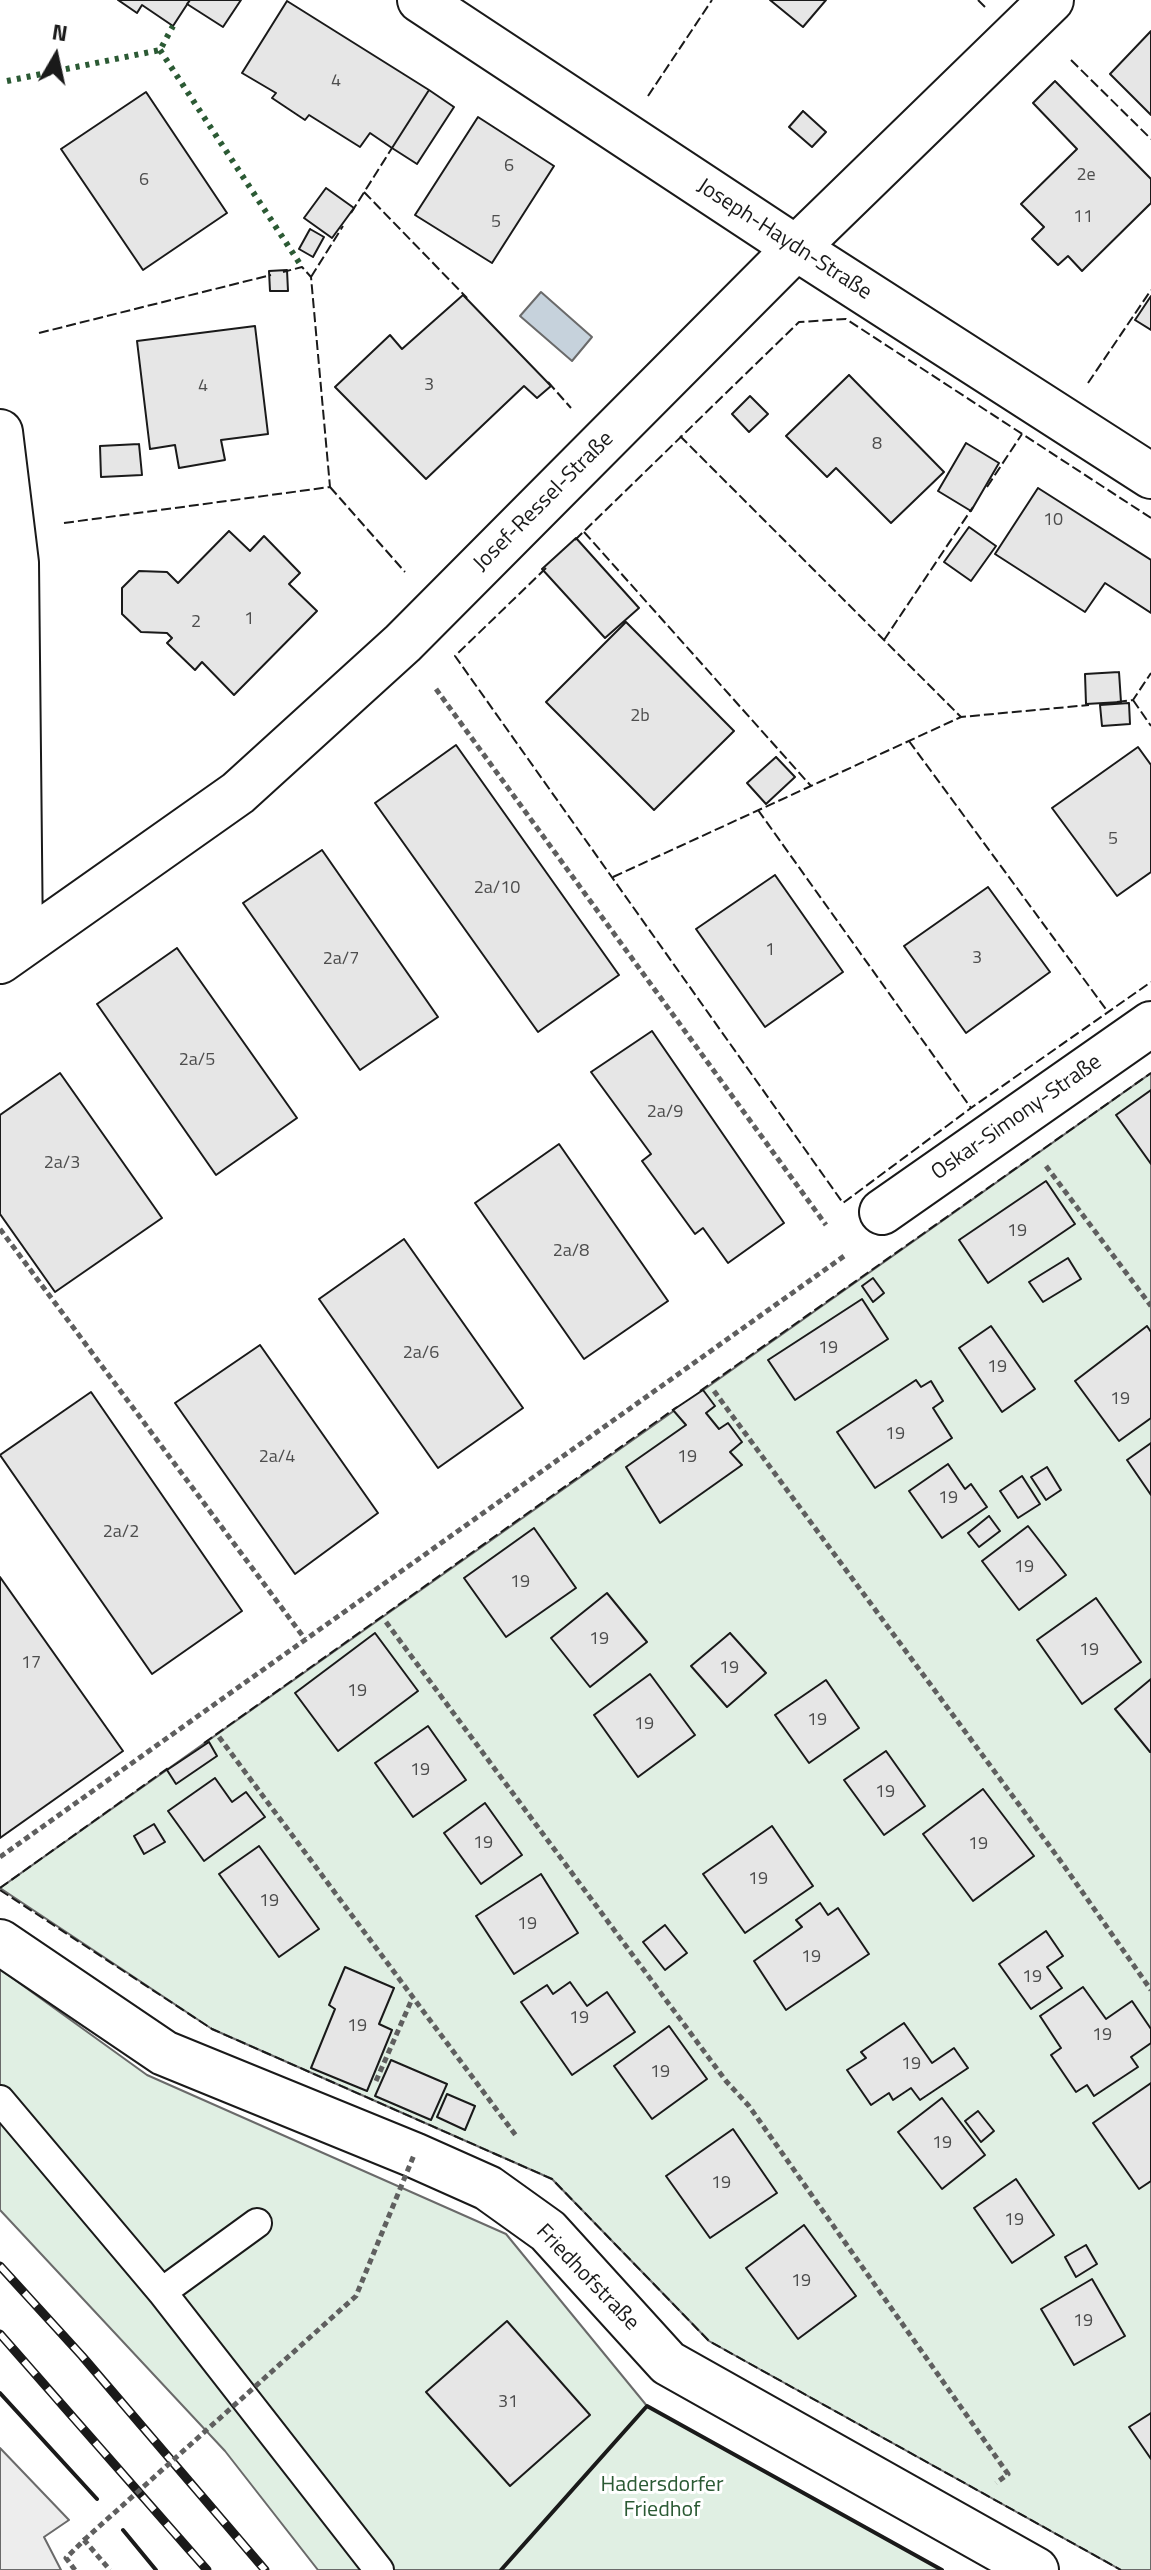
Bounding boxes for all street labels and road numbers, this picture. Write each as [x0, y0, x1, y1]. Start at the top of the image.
street label: Joseph-Haydn-Straße [692, 174, 876, 306]
street label: Josef-Ressel-Straße [468, 426, 620, 578]
street label: Oskar-Simony-Straße [927, 1049, 1107, 1187]
street label: Friedhofstraße [530, 2219, 644, 2337]

